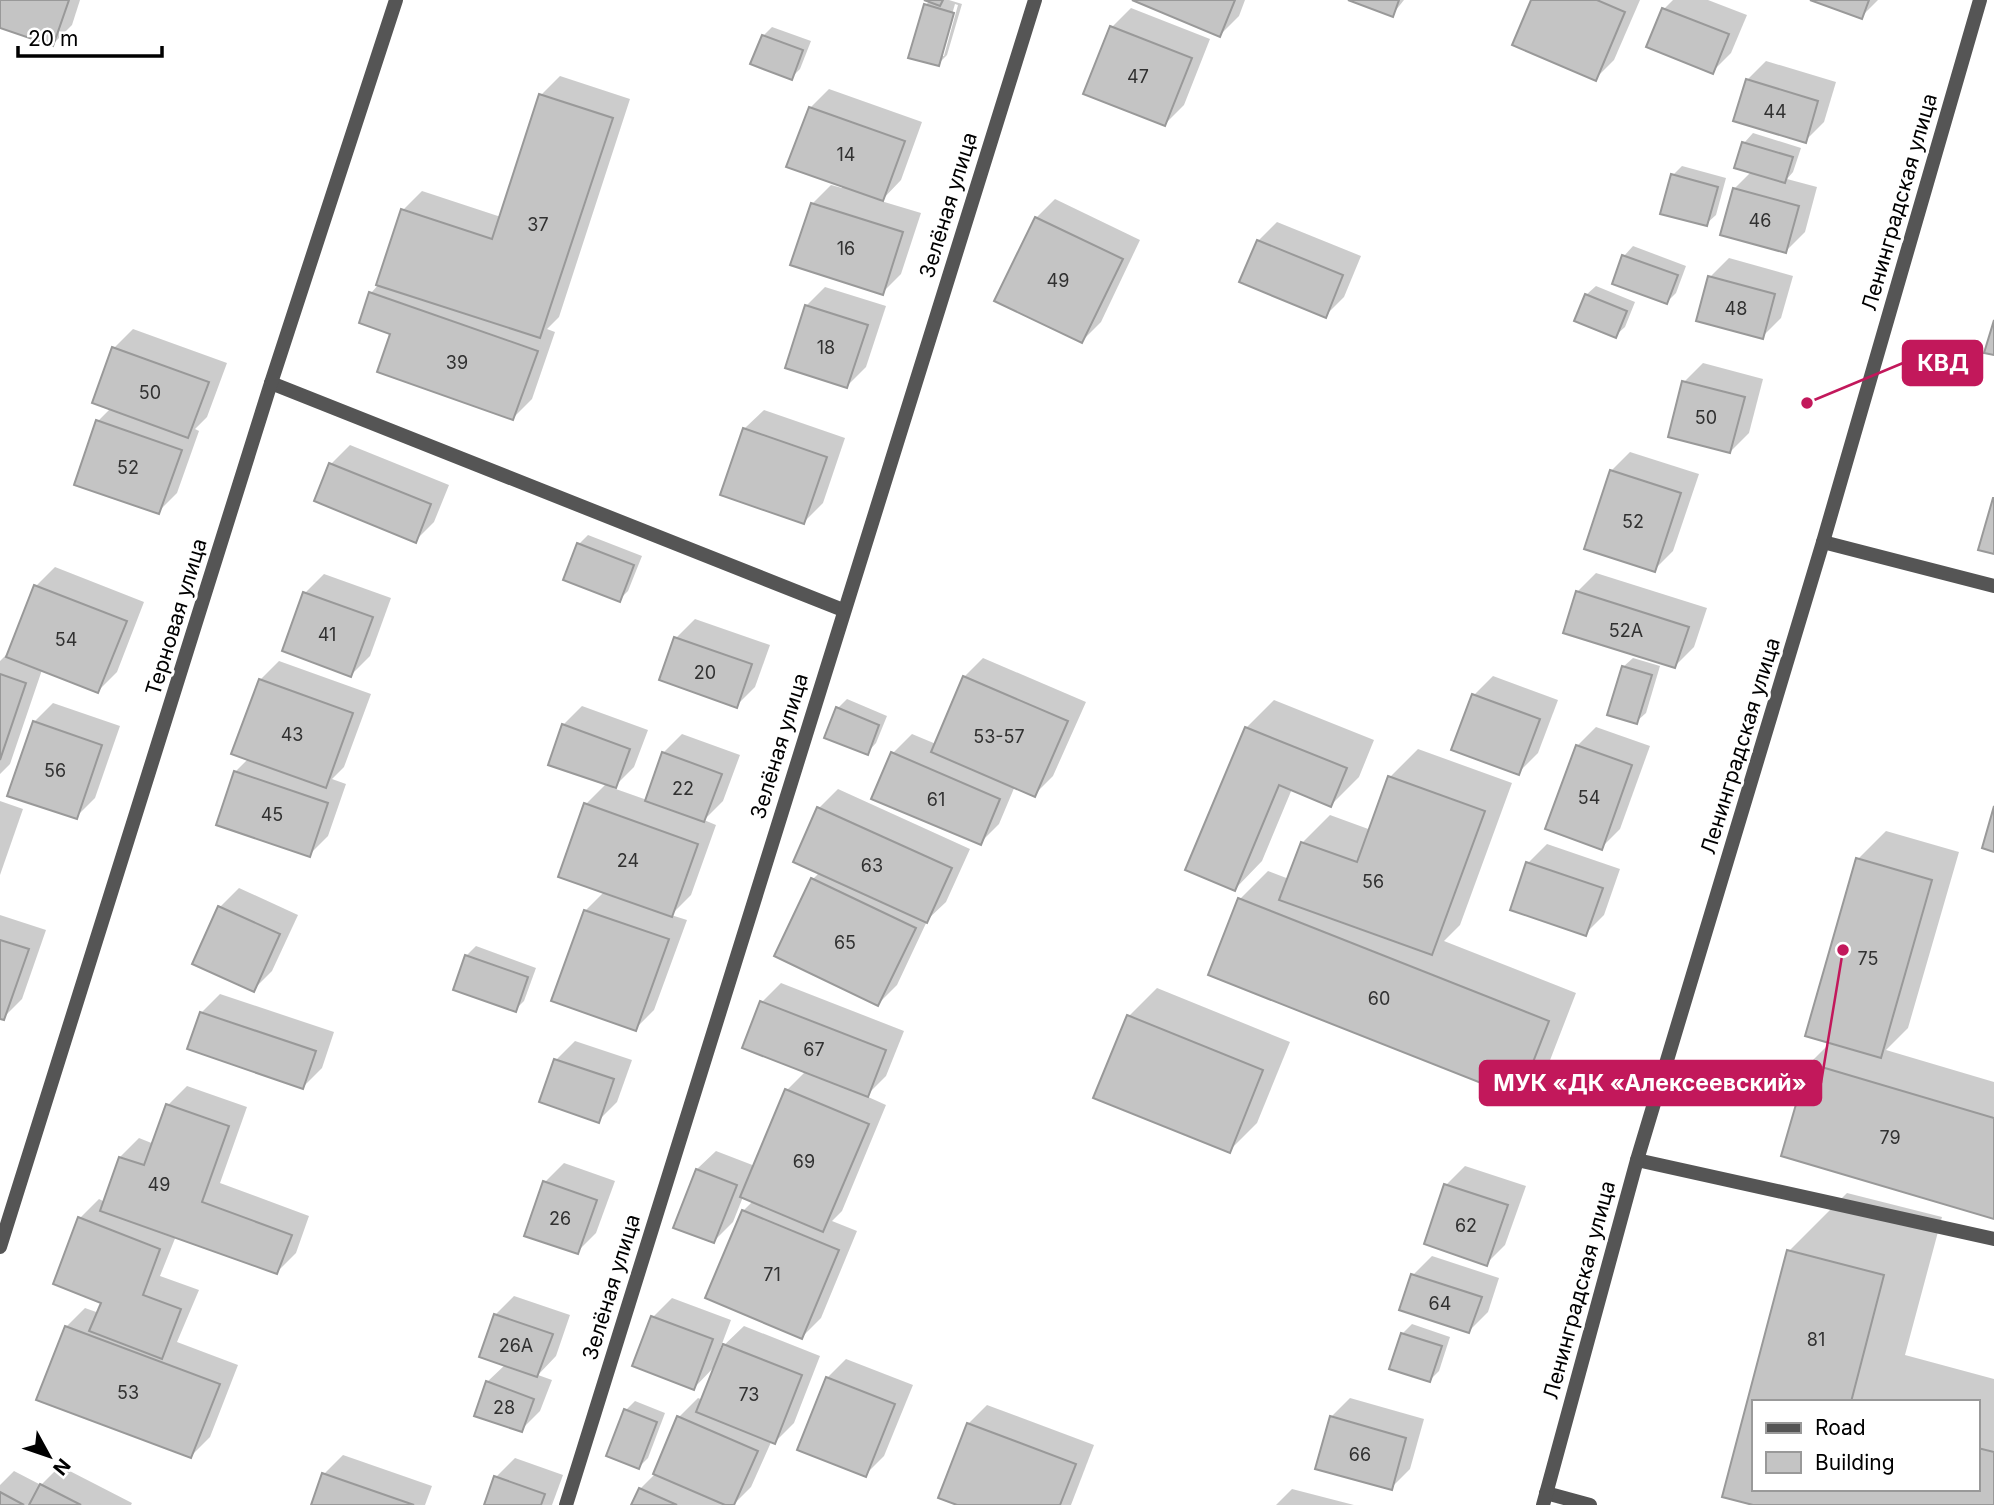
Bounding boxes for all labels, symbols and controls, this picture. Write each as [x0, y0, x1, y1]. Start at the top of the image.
scale bar [18, 14, 161, 58]
text: 20 m [28, 26, 78, 51]
house number: 47 [1127, 66, 1149, 87]
street label: Ленинградская улица [1856, 90, 1942, 314]
house number: 44 [1763, 101, 1787, 122]
street label: Зелёная улица [914, 129, 982, 281]
house number: 14 [837, 144, 855, 165]
house number: 46 [1749, 210, 1771, 231]
house number: 37 [527, 214, 549, 235]
house number: 16 [837, 238, 855, 259]
house number: 49 [1047, 270, 1069, 291]
house number: 48 [1725, 298, 1747, 319]
house number: 18 [817, 337, 835, 358]
callout: КВД [1903, 341, 1982, 385]
text: КВД [1917, 349, 1969, 377]
house number: 39 [446, 352, 468, 373]
house number: 50 [139, 382, 161, 403]
house number: 50 [1695, 407, 1717, 428]
house number: 52 [117, 457, 139, 478]
house number: 52 [1622, 511, 1644, 532]
street label: Терновая улица [140, 535, 212, 699]
house number: 52А [1609, 620, 1643, 641]
house number: 41 [318, 624, 336, 645]
house number: 54 [55, 629, 77, 650]
street label: Ленинградская улица [1695, 635, 1785, 857]
house number: 20 [694, 662, 716, 683]
street label: Зелёная улица [745, 670, 813, 822]
house number: 43 [281, 724, 303, 745]
house number: 53-57 [973, 726, 1025, 747]
house number: 56 [44, 760, 66, 781]
house number: 22 [672, 778, 694, 799]
house number: 54 [1578, 787, 1600, 808]
house number: 61 [927, 789, 945, 810]
house number: 45 [261, 804, 283, 825]
house number: 24 [617, 850, 639, 871]
house number: 63 [861, 855, 883, 876]
house number: 56 [1362, 871, 1384, 892]
house number: 65 [834, 932, 856, 953]
house number: 75 [1858, 948, 1878, 969]
house number: 60 [1368, 988, 1390, 1009]
house number: 67 [803, 1039, 825, 1060]
callout: МУК «ДК «Алексеевский» [1480, 1061, 1821, 1105]
text: МУК «ДК «Алексеевский» [1493, 1069, 1807, 1097]
house number: 79 [1879, 1127, 1901, 1148]
house number: 69 [793, 1151, 815, 1172]
house number: 49 [148, 1174, 170, 1195]
street label: Ленинградская улица [1538, 1178, 1620, 1402]
house number: 26 [549, 1208, 571, 1229]
street label: Зелёная улица [577, 1211, 645, 1363]
house number: 62 [1455, 1215, 1477, 1236]
house number: 71 [763, 1264, 781, 1285]
house number: 64 [1429, 1293, 1451, 1314]
house number: 81 [1807, 1329, 1825, 1350]
house number: 26А [499, 1335, 533, 1356]
house number: 53 [117, 1382, 139, 1403]
house number: 73 [738, 1384, 760, 1405]
house number: 28 [493, 1397, 515, 1418]
legend [1752, 1400, 1980, 1491]
text: Road [1815, 1415, 1866, 1440]
north arrow [14, 1421, 84, 1491]
house number: 66 [1349, 1444, 1371, 1465]
text: Building [1815, 1450, 1895, 1475]
text: N [48, 1454, 75, 1480]

